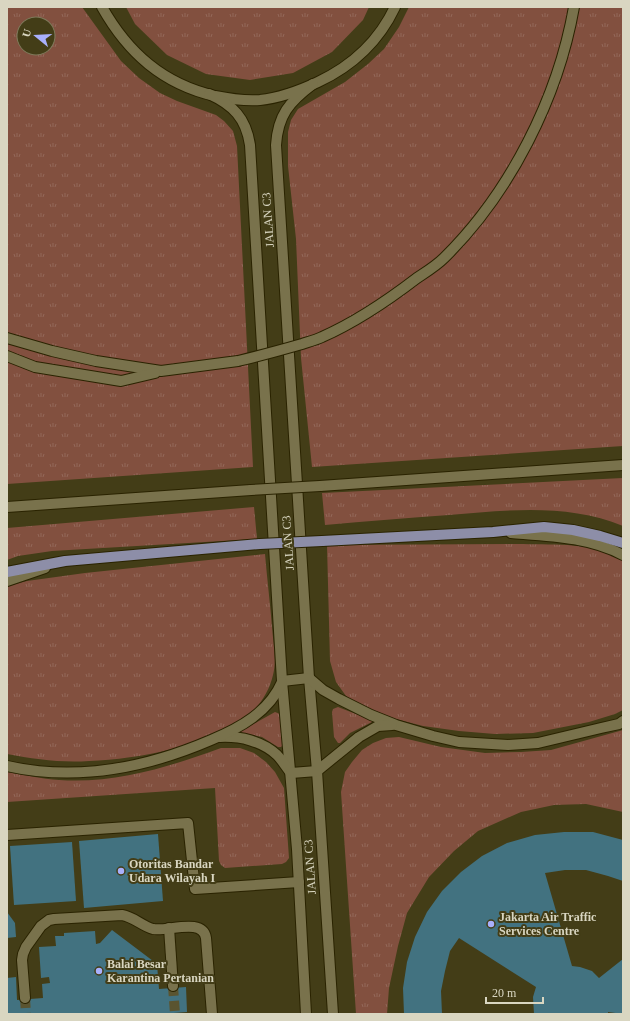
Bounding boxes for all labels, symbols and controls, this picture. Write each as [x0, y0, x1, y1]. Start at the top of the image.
north arrow [16, 16, 56, 56]
text: U [20, 27, 33, 39]
street label: JALAN C3 [259, 192, 277, 248]
street label: JALAN C3 [279, 515, 297, 571]
street label: JALAN C3 [301, 839, 319, 895]
place label: Otoritas Bandar Udara Wilayah I [129, 857, 216, 885]
marker: Otoritas Bandar Udara Wilayah I [116, 866, 126, 876]
place label: Jakarta Air Traffic Services Centre [499, 910, 597, 938]
marker: Jakarta Air Traffic Services Centre [486, 919, 496, 929]
place label: Balai Besar Karantina Pertanian [107, 957, 214, 985]
marker: Balai Besar Karantina Pertanian [94, 966, 104, 976]
scale bar [486, 979, 543, 1005]
text: 20 m [492, 986, 517, 1000]

